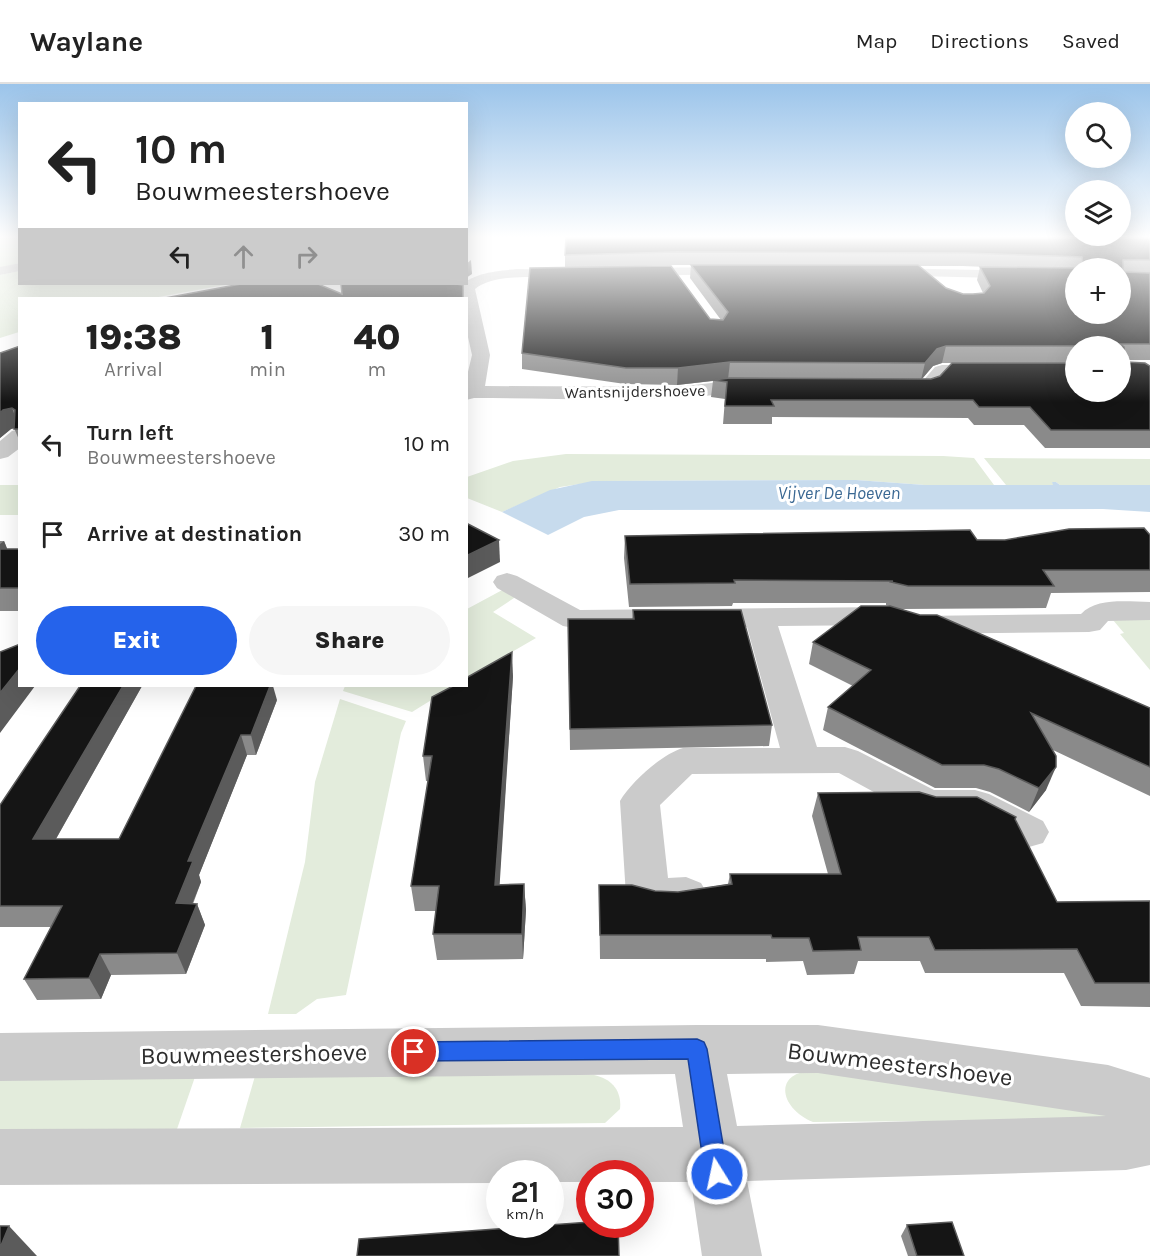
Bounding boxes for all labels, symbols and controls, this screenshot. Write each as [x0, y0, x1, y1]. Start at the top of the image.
text: Waylane [30, 25, 143, 58]
text: Map [856, 29, 897, 53]
text: Directions [930, 29, 1029, 53]
text: Saved [1062, 29, 1120, 53]
map controls [1065, 102, 1131, 402]
button: search [1065, 102, 1131, 168]
text: 10 m [135, 124, 227, 174]
icon: left [36, 126, 114, 204]
text: Bouwmeestershoeve [135, 175, 390, 207]
button: layers [1065, 180, 1131, 246]
icon: left [164, 240, 197, 273]
icon: ahead [227, 240, 260, 273]
icon: right [290, 240, 323, 273]
button: + [1065, 258, 1131, 324]
text: 19:38 [86, 316, 182, 358]
text: 1 [261, 316, 274, 358]
text: 40 [353, 316, 400, 358]
button: − [1065, 336, 1131, 402]
text: Arrival [104, 358, 163, 381]
text: min [249, 358, 286, 381]
text: m [368, 358, 386, 381]
street label: Wantsnijdershoeve [564, 381, 706, 402]
text: Turn left [87, 420, 174, 446]
icon: left [36, 428, 69, 461]
text: 10 m [404, 431, 450, 457]
text: Bouwmeestershoeve [87, 446, 276, 469]
water label: Vijver De Hoeven [778, 482, 900, 504]
icon: arrive [36, 518, 69, 551]
text: Arrive at destination [87, 521, 302, 547]
text: 30 m [398, 521, 450, 547]
button: Exit [36, 606, 237, 675]
button: Share [249, 606, 450, 675]
pin [388, 1026, 439, 1077]
icon: arrive [397, 1035, 430, 1068]
street label: Bouwmeestershoeve [786, 1036, 1014, 1092]
street label: Bouwmeestershoeve [140, 1038, 368, 1070]
position arrow [685, 1142, 749, 1206]
speed limit sign: 30 [576, 1160, 654, 1238]
text: 21 [511, 1174, 539, 1210]
text: km/h [506, 1205, 544, 1223]

